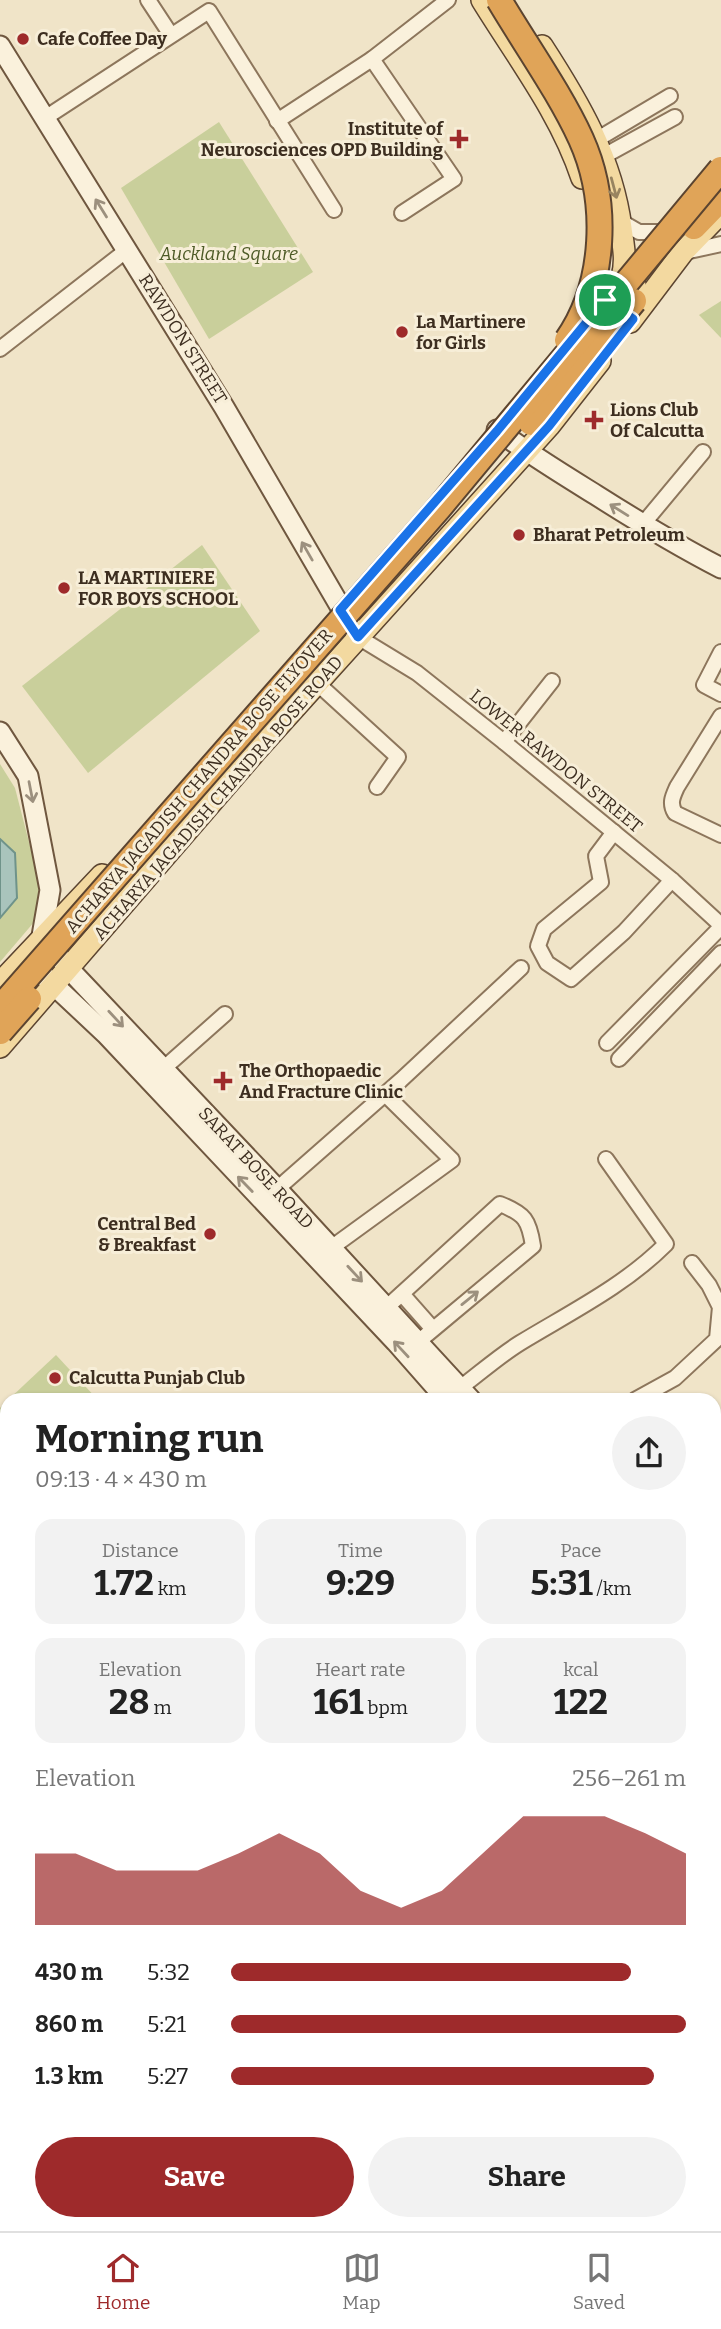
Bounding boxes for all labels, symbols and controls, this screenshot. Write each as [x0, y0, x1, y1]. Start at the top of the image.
place label: Cafe Coffee Day [37, 28, 168, 50]
marker: Cafe Coffee Day [15, 31, 31, 47]
place label: Institute of Neurosciences OPD Building [201, 118, 444, 161]
marker: Institute of Neurosciences OPD Building [449, 129, 469, 149]
one-way arrow [608, 177, 621, 199]
one-way arrow [94, 199, 108, 219]
park label: Auckland Square [159, 243, 298, 265]
street label: RAWDON STREET [134, 270, 232, 409]
pin [575, 270, 635, 330]
icon: arrive [586, 281, 624, 319]
place label: La Martinere for Girls [416, 311, 526, 354]
marker: La Martinere for Girls [394, 324, 410, 340]
place label: Lions Club Of Calcutta [610, 399, 704, 442]
marker: Lions Club Of Calcutta [584, 410, 604, 430]
one-way arrow [610, 502, 629, 517]
place label: Bharat Petroleum [533, 524, 685, 546]
marker: Bharat Petroleum [511, 527, 527, 543]
one-way arrow [299, 541, 313, 561]
place label: LA MARTINIERE FOR BOYS SCHOOL [78, 567, 238, 610]
marker: LA MARTINIERE FOR BOYS SCHOOL [56, 580, 72, 596]
street label: ACHARYA JAGADISH CHANDRA BOSE FLYOVER [61, 624, 337, 938]
street label: ACHARYA JAGADISH CHANDRA BOSE ROAD [89, 651, 347, 945]
street label: LOWER RAWDON STREET [465, 685, 647, 838]
one-way arrow [24, 780, 38, 803]
one-way arrow [107, 1010, 124, 1027]
place label: The Orthopaedic And Fracture Clinic [239, 1060, 403, 1103]
marker: The Orthopaedic And Fracture Clinic [213, 1071, 233, 1091]
street label: SARAT BOSE ROAD [194, 1102, 318, 1234]
one-way arrow [237, 1175, 254, 1192]
place label: Central Bed & Breakfast [97, 1213, 196, 1256]
marker: Central Bed & Breakfast [202, 1226, 218, 1242]
one-way arrow [347, 1265, 364, 1282]
one-way arrow [461, 1290, 479, 1305]
one-way arrow [393, 1341, 410, 1358]
place label: Calcutta Punjab Club [69, 1367, 246, 1389]
marker: Calcutta Punjab Club [47, 1370, 63, 1386]
text: Morning run [35, 1416, 263, 1462]
button: share [612, 1416, 686, 1490]
text: 09:13 · 4 × 430 m [35, 1465, 207, 1493]
text: Distance [102, 1539, 179, 1562]
text: Time [338, 1539, 383, 1562]
text: Pace [560, 1539, 601, 1562]
text: 1.72 [94, 1562, 154, 1604]
text: 9:29 [326, 1562, 395, 1604]
text: 5:31 [530, 1562, 593, 1604]
text: km [154, 1577, 186, 1600]
text: /km [593, 1577, 631, 1600]
text: Elevation [99, 1658, 182, 1681]
text: Heart rate [316, 1658, 405, 1681]
text: kcal [563, 1658, 599, 1681]
text: 28 [109, 1681, 150, 1723]
text: 161 [313, 1681, 364, 1723]
text: 122 [554, 1681, 608, 1723]
text: m [150, 1696, 172, 1719]
text: bpm [364, 1696, 408, 1719]
text: Elevation [35, 1764, 135, 1792]
text: 256–261 m [572, 1764, 686, 1792]
text: 430 m [35, 1958, 103, 1986]
text: 5:32 [147, 1958, 190, 1986]
text: 860 m [35, 2010, 103, 2038]
text: 5:21 [147, 2010, 186, 2038]
text: 1.3 km [35, 2062, 103, 2090]
text: 5:27 [147, 2062, 188, 2090]
button: Save [35, 2137, 354, 2217]
button: Share [368, 2137, 686, 2217]
tab: Home [96, 2249, 150, 2314]
tab: Map [342, 2249, 381, 2314]
tab: Saved [573, 2249, 625, 2314]

